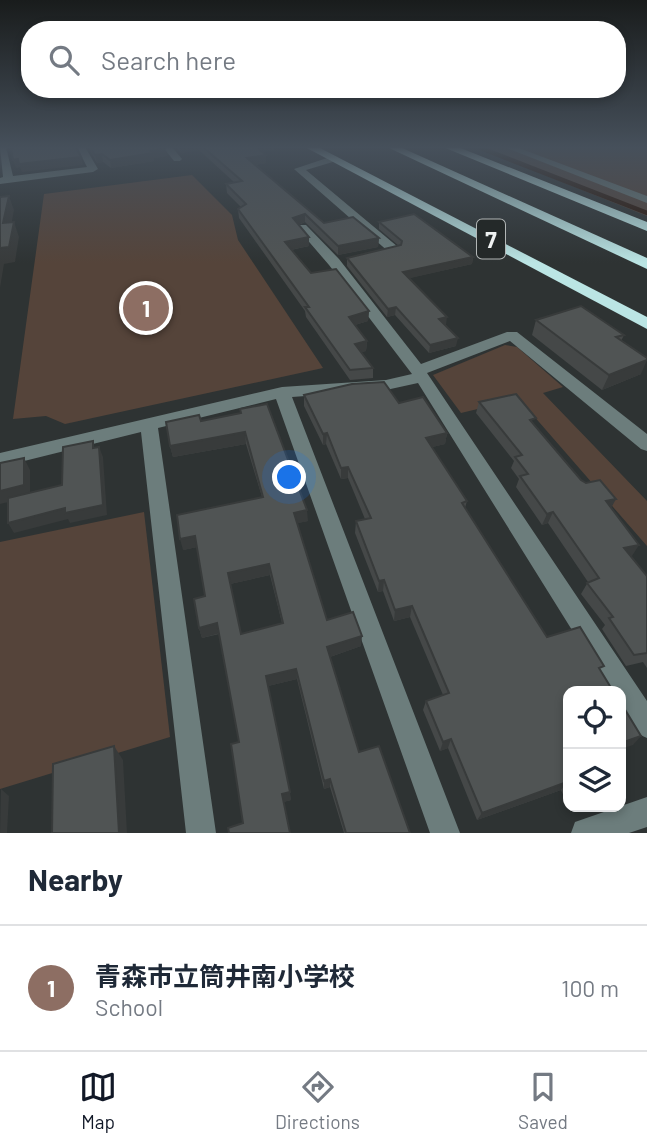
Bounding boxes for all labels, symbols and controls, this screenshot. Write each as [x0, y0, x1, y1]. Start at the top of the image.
search box [21, 21, 626, 98]
icon: search [45, 41, 83, 79]
text: Search here [101, 44, 236, 75]
road number: 7 [477, 220, 505, 258]
pin: 1 [123, 282, 169, 334]
your location [272, 460, 306, 494]
map controls [563, 686, 626, 812]
button: locate [563, 686, 626, 749]
button: layers [563, 749, 626, 812]
text: Nearby [28, 861, 123, 897]
text: 青森市立筒井南小学校 [95, 960, 355, 991]
text: 1 [47, 974, 55, 1002]
text: 100 m [561, 974, 619, 1002]
text: School [95, 993, 163, 1021]
tab: Map [79, 1068, 117, 1133]
tab: Directions [275, 1068, 360, 1133]
tab: Saved [518, 1068, 568, 1133]

